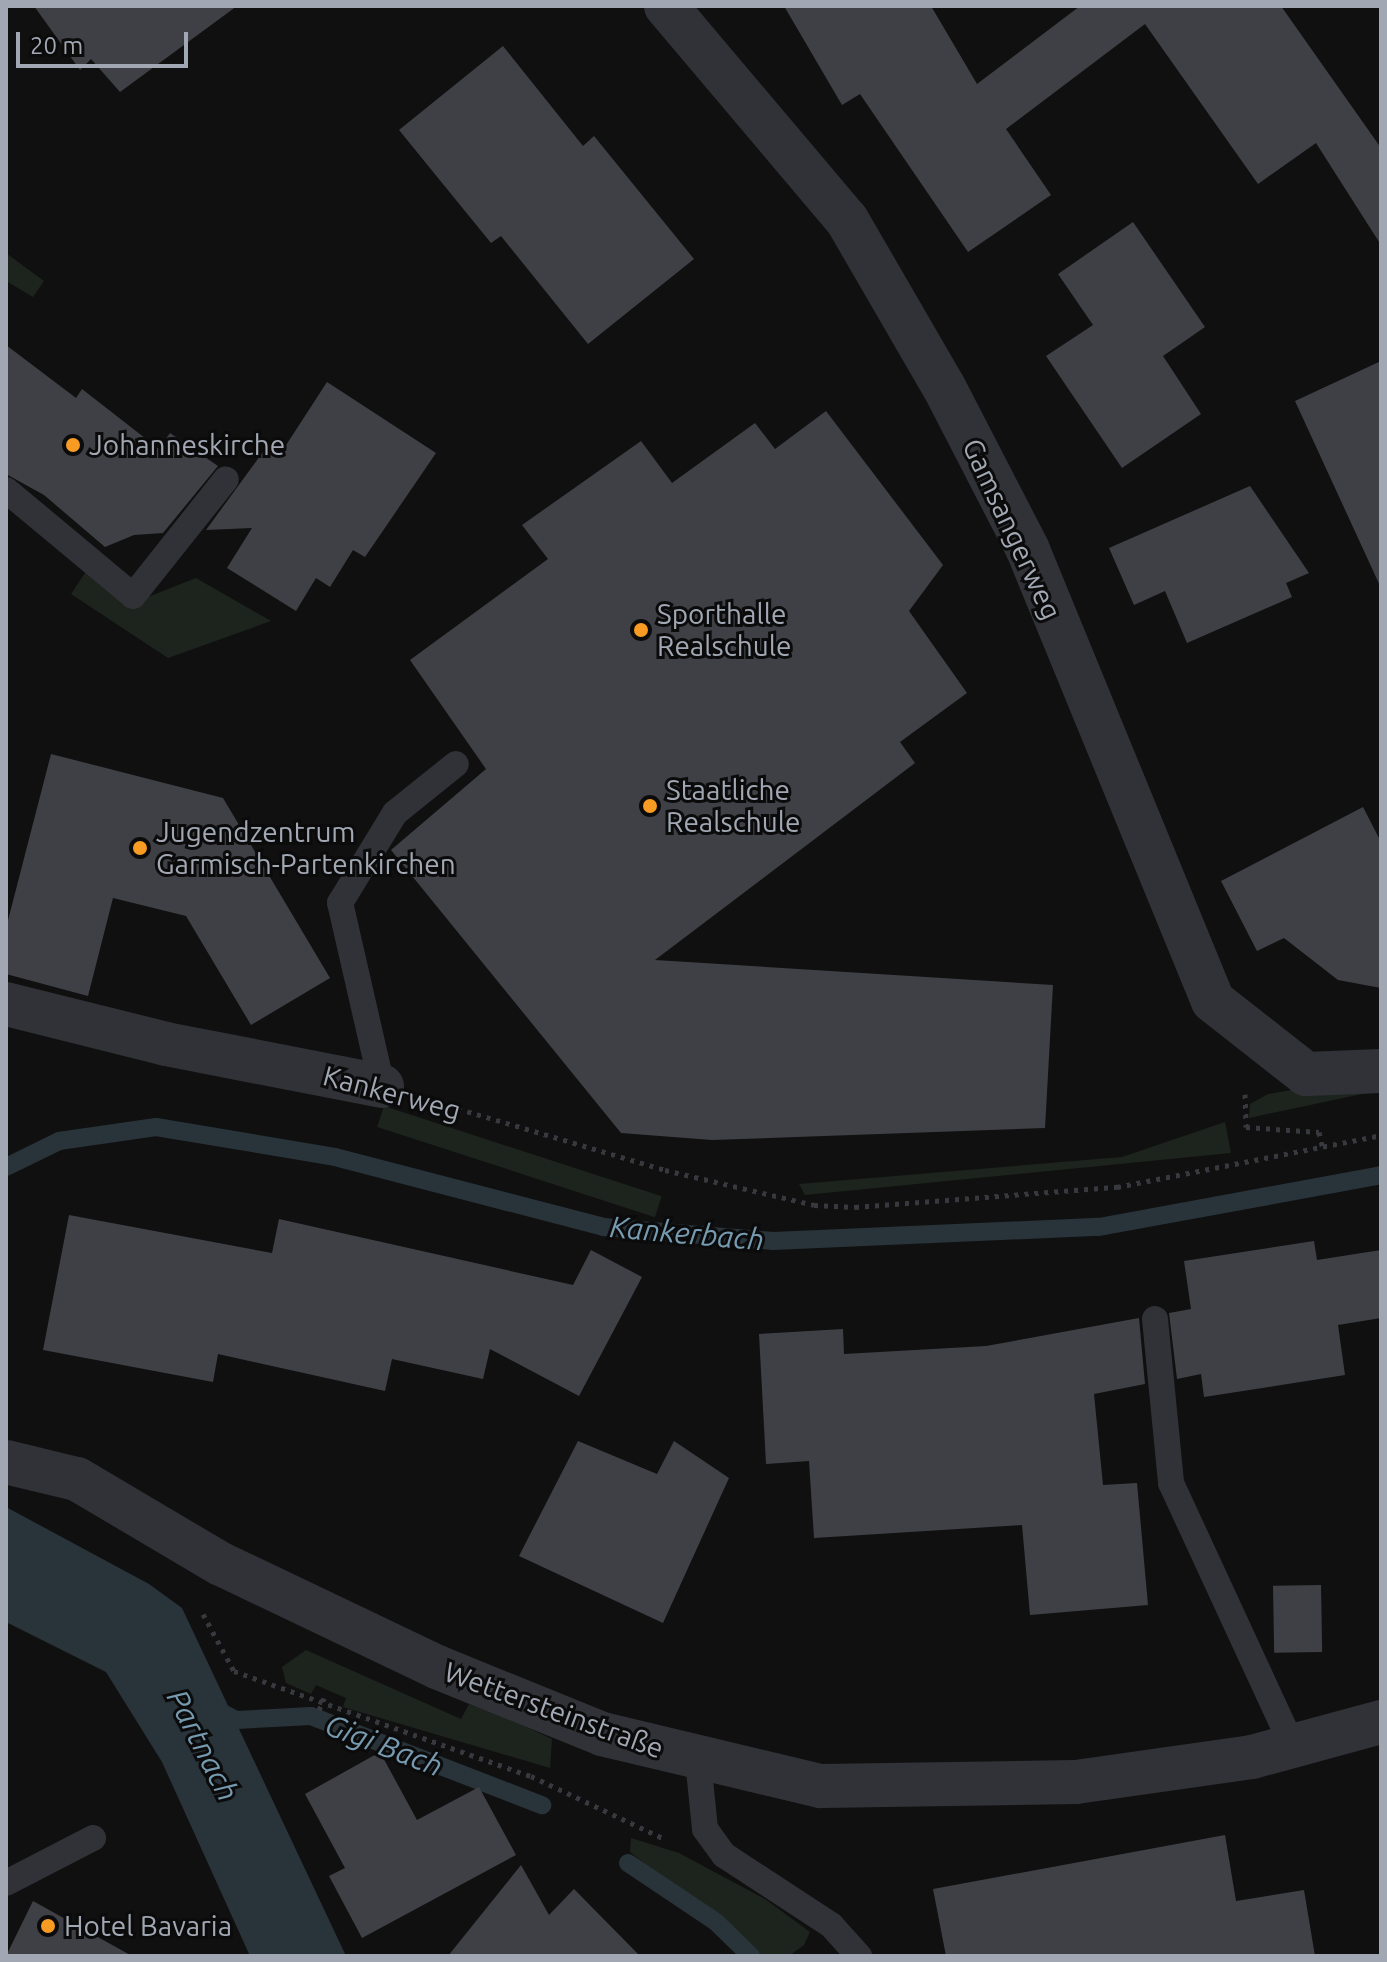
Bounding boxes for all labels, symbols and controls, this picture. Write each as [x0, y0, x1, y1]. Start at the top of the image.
scale bar [20, 16, 192, 66]
text: 20 m [30, 32, 83, 59]
place label: Johanneskirche [89, 428, 285, 462]
street label: Gamsangerweg [955, 433, 1069, 625]
marker: Johanneskirche [64, 436, 82, 454]
place label: Sporthalle Realschule [657, 597, 792, 663]
marker: Sporthalle Realschule [632, 621, 650, 639]
place label: Staatliche Realschule [666, 773, 801, 839]
marker: Staatliche Realschule [641, 797, 659, 815]
place label: Jugendzentrum Garmisch-Partenkirchen [156, 815, 456, 881]
marker: Jugendzentrum Garmisch-Partenkirchen [131, 839, 149, 857]
street label: Kankerweg [320, 1059, 464, 1127]
water label: Kankerbach [608, 1208, 766, 1258]
street label: Wettersteinstraße [440, 1655, 668, 1765]
water label: Partnach [160, 1683, 246, 1807]
water label: Gigi Bach [320, 1706, 448, 1784]
place label: Hotel Bavaria [64, 1909, 232, 1943]
marker: Hotel Bavaria [39, 1917, 57, 1935]

